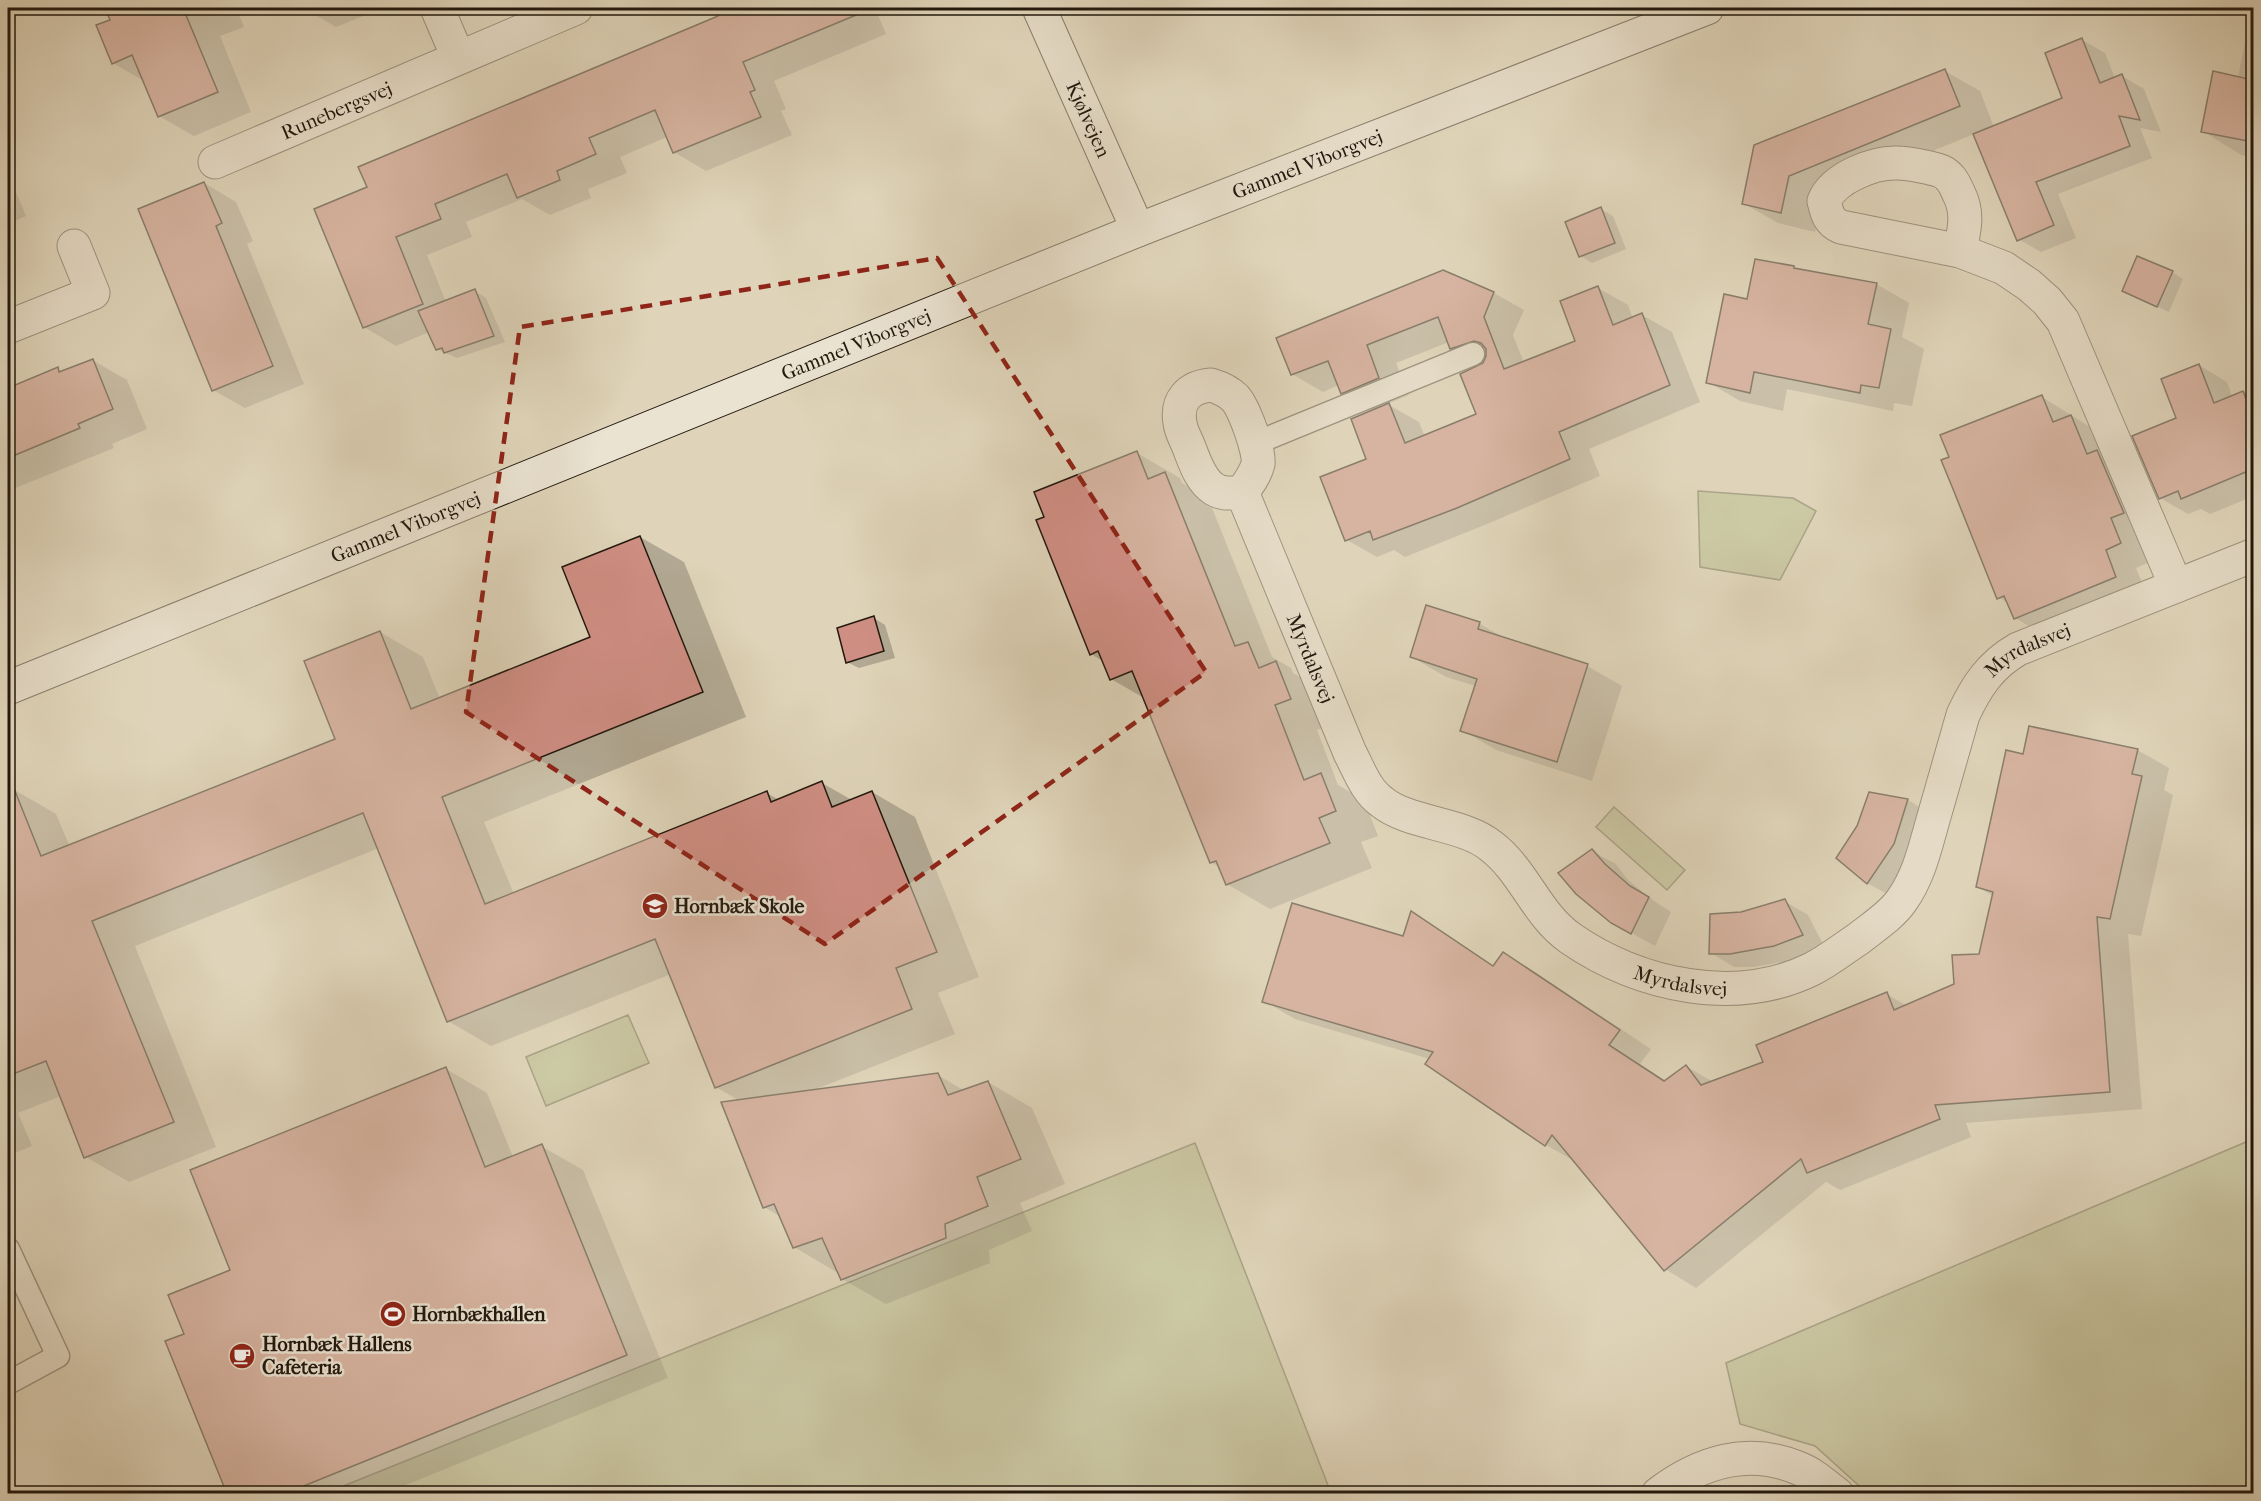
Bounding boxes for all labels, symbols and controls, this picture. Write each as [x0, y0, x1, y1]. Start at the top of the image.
street label: Runebergsvej [278, 77, 396, 144]
street label: Kjølvejen [1061, 78, 1115, 162]
street label: Gammel Viborgvej [1229, 125, 1386, 204]
street label: Gammel Viborgvej [778, 304, 934, 385]
street label: Gammel Viborgvej [328, 487, 484, 568]
street label: Myrdalsvej [1282, 610, 1339, 707]
street label: Myrdalsvej [1980, 618, 2074, 682]
school or university icon: Hornbæk Skole [640, 891, 670, 921]
place label: Hornbæk Skole [674, 895, 805, 918]
street label: Myrdalsvej [1631, 961, 1727, 1000]
sports icon: Hornbækhallen [378, 1299, 408, 1329]
place label: Hornbækhallen [412, 1303, 546, 1326]
place label: Hornbæk Hallens Cafeteria [262, 1333, 412, 1379]
cafe icon: Hornbæk Hallens Cafeteria [227, 1341, 257, 1371]

